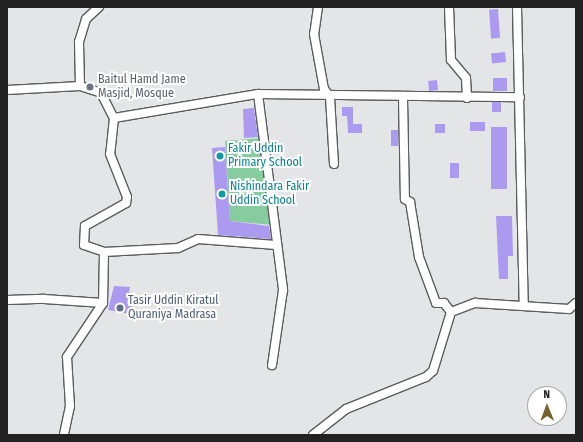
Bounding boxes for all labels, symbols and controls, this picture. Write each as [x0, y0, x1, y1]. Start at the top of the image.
place label: Baitul Hamd Jame Masjid, Mosque [98, 73, 186, 101]
marker: Baitul Hamd Jame Masjid, Mosque [85, 82, 95, 92]
place label: Fakir Uddin Primary School [228, 142, 302, 170]
marker: Fakir Uddin Primary School [215, 151, 225, 161]
place label: Nishindara Fakir Uddin School [230, 180, 309, 208]
marker: Nishindara Fakir Uddin School [217, 189, 227, 199]
place label: Tasir Uddin Kiratul Quraniya Madrasa [128, 294, 218, 322]
marker: Tasir Uddin Kiratul Quraniya Madrasa [115, 303, 125, 313]
north arrow [527, 386, 567, 426]
text: N [543, 388, 550, 401]

